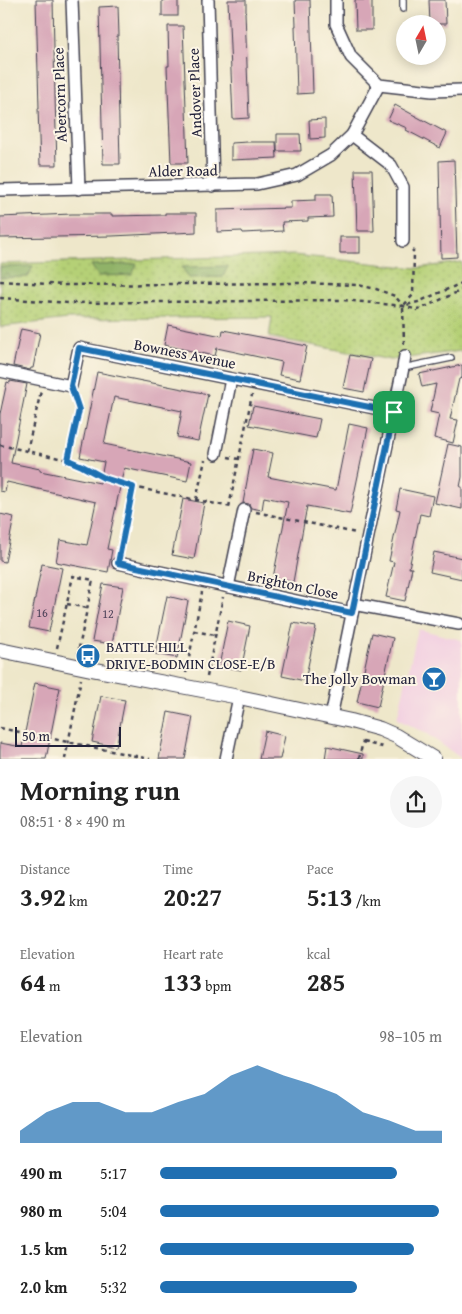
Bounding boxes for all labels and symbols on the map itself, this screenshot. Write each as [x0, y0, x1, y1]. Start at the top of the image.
north arrow [396, 15, 446, 65]
street label: Abercorn Place [47, 47, 72, 143]
street label: Andover Place [182, 48, 207, 138]
street label: Alder Road [148, 159, 218, 182]
street label: Bowness Avenue [132, 333, 238, 374]
pin [373, 391, 415, 433]
street label: Brighton Close [246, 565, 341, 604]
house number: 16 [36, 604, 48, 621]
house number: 12 [102, 605, 114, 622]
place label: BATTLE HILL DRIVE-BODMIN CLOSE-E/B [106, 636, 275, 674]
bus stop icon: BATTLE HILL DRIVE-BODMIN CLOSE-E/B [75, 643, 101, 669]
bar icon: The Jolly Bowman [421, 666, 447, 692]
place label: The Jolly Bowman [303, 668, 417, 689]
scale bar [15, 724, 121, 747]

